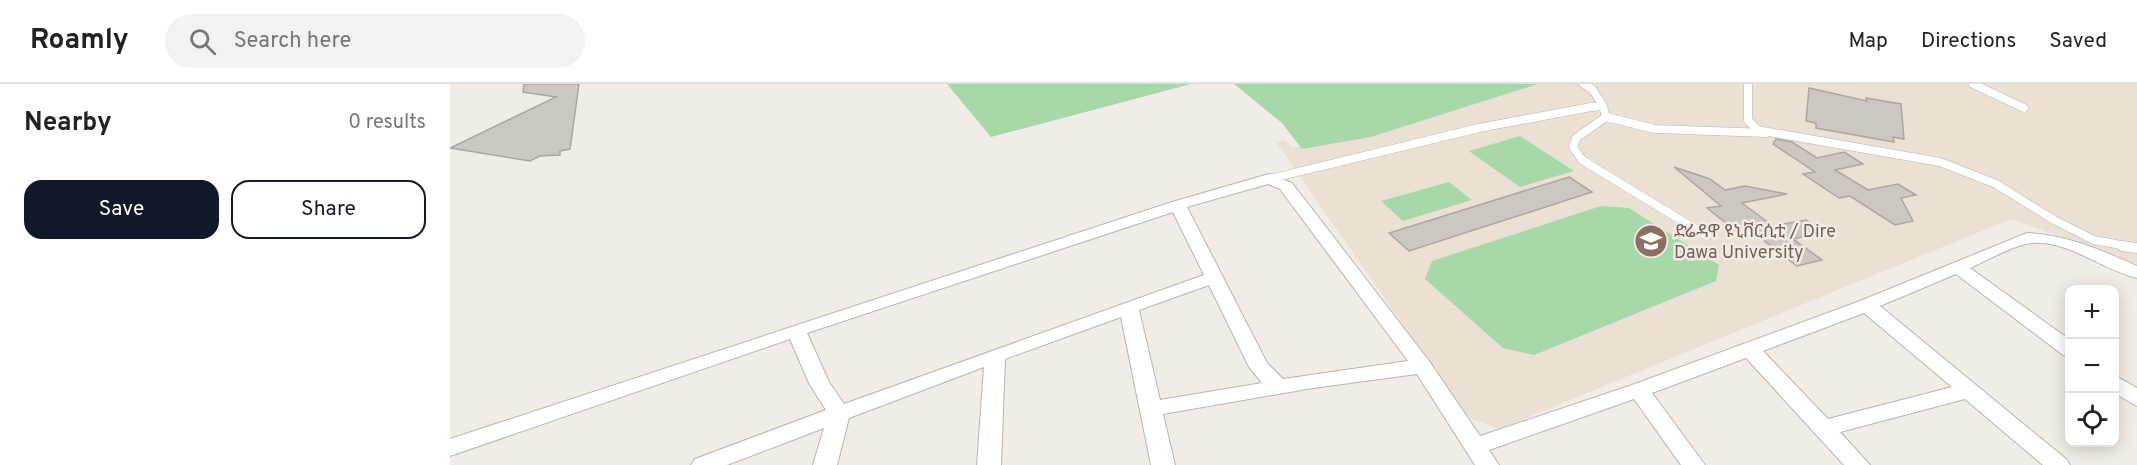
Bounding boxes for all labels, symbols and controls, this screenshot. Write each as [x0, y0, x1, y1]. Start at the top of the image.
search box [165, 14, 585, 68]
text: Roamly [30, 23, 129, 59]
icon: search [186, 25, 219, 58]
text: Search here [234, 28, 351, 55]
text: Map [1848, 28, 1888, 55]
text: Directions [1921, 28, 2016, 55]
text: Saved [2049, 28, 2107, 55]
text: Nearby [24, 107, 112, 140]
text: 0 results [348, 110, 426, 136]
button: Save [24, 180, 219, 239]
button: Share [231, 180, 426, 239]
place label: ድሬዳዋ ዩኒቨርሲቲ / Dire Dawa University [1674, 221, 1836, 265]
school or university icon: ድሬዳዋ ዩኒቨርሲቲ / Dire Dawa University [1633, 223, 1669, 259]
map controls [2065, 285, 2119, 447]
button: + [2065, 285, 2119, 339]
button: − [2065, 339, 2119, 393]
button: locate [2065, 393, 2119, 447]

